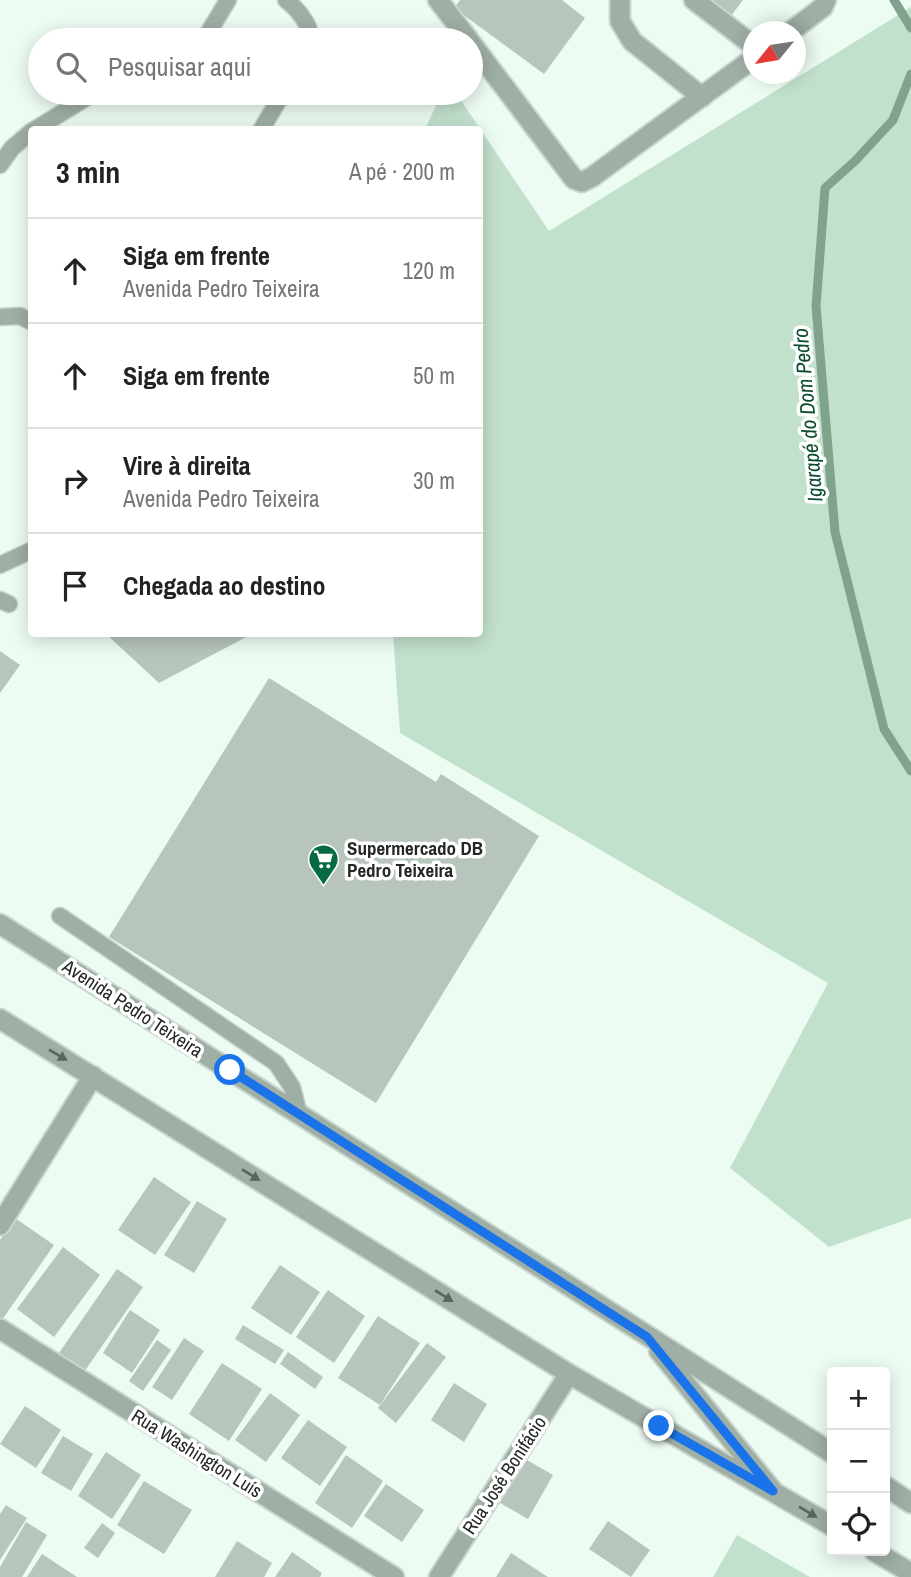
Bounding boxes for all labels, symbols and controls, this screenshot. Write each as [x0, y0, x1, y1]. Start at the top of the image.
north arrow [743, 21, 806, 84]
search box [28, 28, 483, 105]
icon: search [52, 48, 90, 86]
text: Pesquisar aqui [108, 49, 251, 84]
text: 3 min [56, 152, 120, 192]
text: A pé · 200 m [349, 156, 455, 187]
text: Siga em frente [123, 238, 270, 273]
icon: ahead [56, 252, 94, 290]
text: 120 m [403, 255, 455, 286]
text: Avenida Pedro Teixeira [123, 273, 319, 304]
water label: Igarapé do Dom Pedro [785, 327, 830, 503]
icon: ahead [56, 357, 94, 395]
text: Siga em frente [123, 358, 270, 393]
text: 50 m [413, 360, 455, 391]
text: Vire à direita [123, 448, 251, 483]
icon: right [56, 462, 94, 500]
text: 30 m [413, 465, 455, 496]
text: Avenida Pedro Teixeira [123, 483, 319, 514]
icon: arrive [56, 567, 94, 605]
text: Chegada ao destino [123, 568, 326, 603]
place label: Supermercado DB Pedro Teixeira [347, 835, 483, 883]
supermarket icon: Supermercado DB Pedro Teixeira [307, 842, 341, 886]
street label: Avenida Pedro Teixeira [57, 952, 208, 1063]
one-way arrow [49, 1048, 68, 1061]
route start [214, 1054, 245, 1085]
one-way arrow [242, 1169, 261, 1182]
one-way arrow [435, 1289, 454, 1302]
map controls [827, 1367, 890, 1556]
button: + [827, 1367, 890, 1430]
street label: Rua Washington Luís [127, 1402, 267, 1504]
route end [643, 1410, 674, 1441]
street label: Rua José Bonifácio [456, 1411, 552, 1539]
button: − [827, 1430, 890, 1493]
button: locate [827, 1493, 890, 1556]
one-way arrow [799, 1506, 818, 1518]

